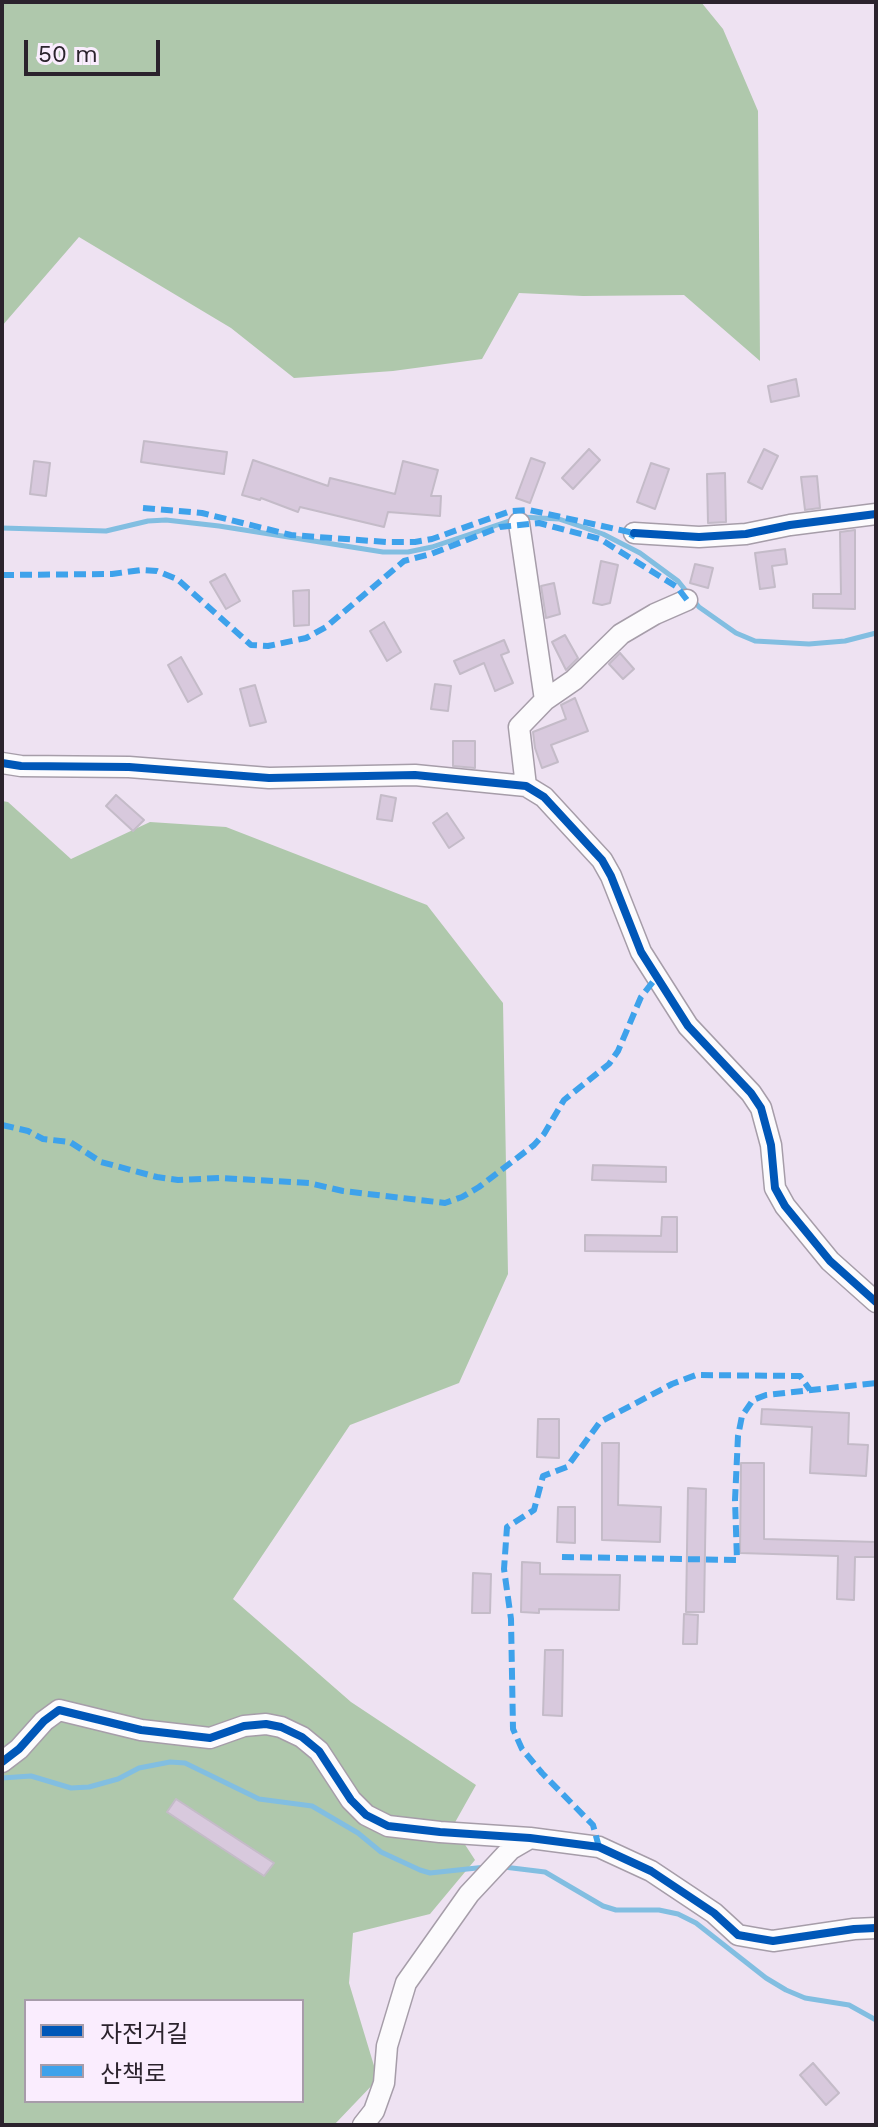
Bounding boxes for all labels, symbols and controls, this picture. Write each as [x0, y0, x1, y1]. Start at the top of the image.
scale bar [28, 24, 164, 74]
text: 50 m [38, 40, 98, 68]
legend [24, 1999, 304, 2103]
text: 자전거길 [100, 2020, 188, 2048]
text: 산책로 [100, 2060, 166, 2088]

